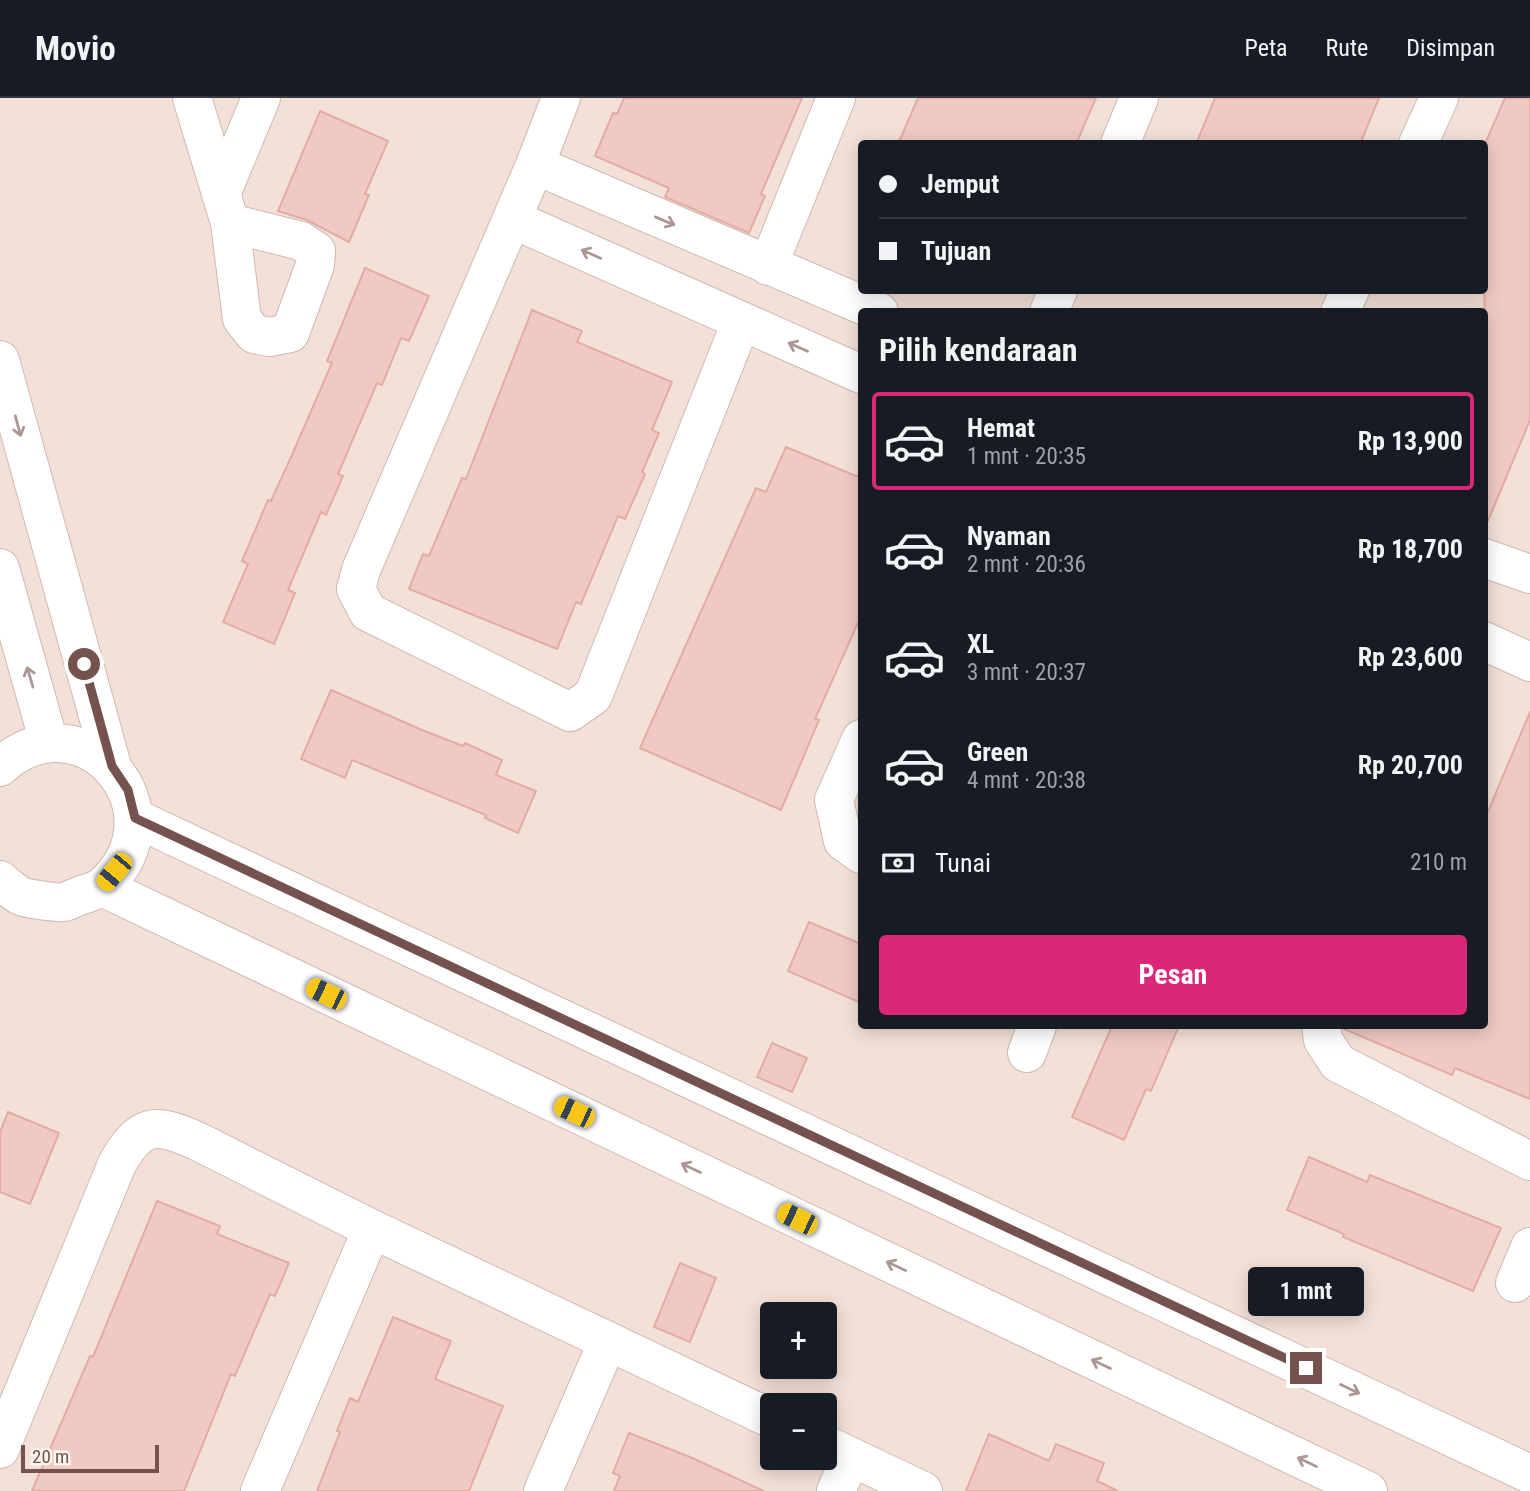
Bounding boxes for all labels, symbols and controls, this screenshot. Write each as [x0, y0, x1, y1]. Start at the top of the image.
text: Movio [35, 29, 116, 68]
text: Peta [1245, 34, 1288, 62]
text: Rute [1326, 34, 1368, 62]
text: Disimpan [1406, 34, 1495, 62]
text: Jemput [921, 169, 999, 199]
one-way arrow [654, 215, 676, 228]
text: Tujuan [921, 236, 991, 266]
one-way arrow [581, 247, 602, 260]
text: Pilih kendaraan [879, 331, 1078, 369]
one-way arrow [788, 340, 810, 353]
icon: car [883, 410, 946, 473]
text: Hemat [967, 413, 1035, 443]
one-way arrow [12, 414, 25, 437]
text: Rp 13,900 [1358, 426, 1463, 456]
text: 1 mnt · 20:35 [967, 443, 1086, 470]
icon: car [883, 518, 946, 581]
text: Nyaman [967, 521, 1051, 551]
text: Rp 18,700 [1358, 534, 1463, 564]
text: 2 mnt · 20:36 [967, 551, 1086, 578]
icon: car [883, 626, 946, 689]
text: XL [967, 629, 994, 659]
text: Rp 23,600 [1358, 642, 1463, 672]
route start [68, 648, 100, 680]
text: 3 mnt · 20:37 [967, 659, 1086, 686]
one-way arrow [23, 666, 36, 688]
icon: car [883, 734, 946, 797]
text: Green [967, 737, 1028, 767]
text: Rp 20,700 [1358, 750, 1463, 780]
text: 4 mnt · 20:38 [967, 767, 1086, 794]
icon: cash [879, 844, 917, 882]
text: Tunai [935, 848, 991, 878]
car [93, 849, 136, 895]
text: 210 m [1410, 849, 1467, 876]
button: Pesan [879, 935, 1467, 1015]
car [303, 975, 350, 1013]
car [551, 1094, 598, 1130]
one-way arrow [681, 1161, 702, 1174]
car [774, 1200, 821, 1238]
one-way arrow [886, 1259, 907, 1272]
callout: 1 mnt [1248, 1266, 1364, 1316]
text: 1 mnt [1280, 1278, 1332, 1305]
map controls [760, 1302, 837, 1470]
button: + [760, 1302, 837, 1379]
route end [1290, 1352, 1322, 1384]
one-way arrow [1091, 1356, 1112, 1370]
one-way arrow [1339, 1383, 1360, 1396]
button: − [760, 1393, 837, 1470]
scale bar [21, 1442, 159, 1474]
text: 20 m [32, 1445, 69, 1468]
one-way arrow [1297, 1454, 1318, 1468]

